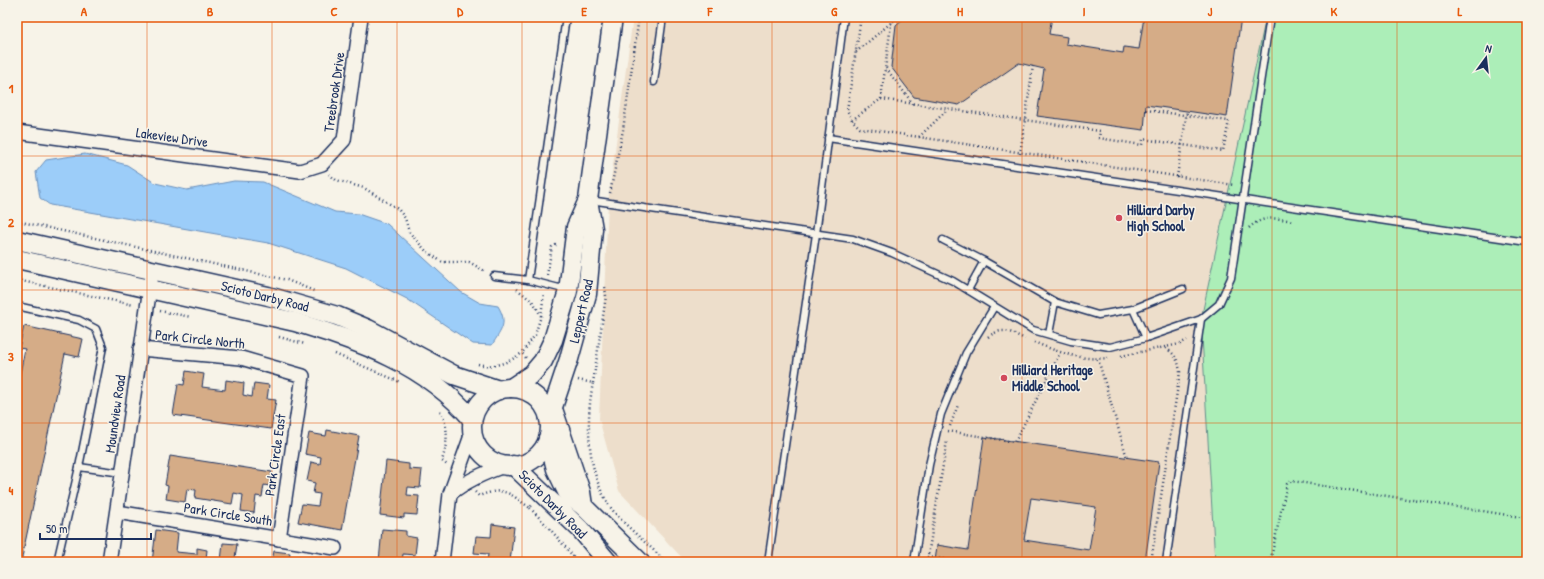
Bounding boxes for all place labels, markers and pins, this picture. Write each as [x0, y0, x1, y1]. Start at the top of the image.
place label: Hilliard Darby High School [1127, 200, 1195, 237]
marker: Hilliard Darby High School [1114, 213, 1124, 223]
place label: Hilliard Heritage Middle School [1012, 360, 1094, 395]
marker: Hilliard Heritage Middle School [999, 373, 1009, 383]

